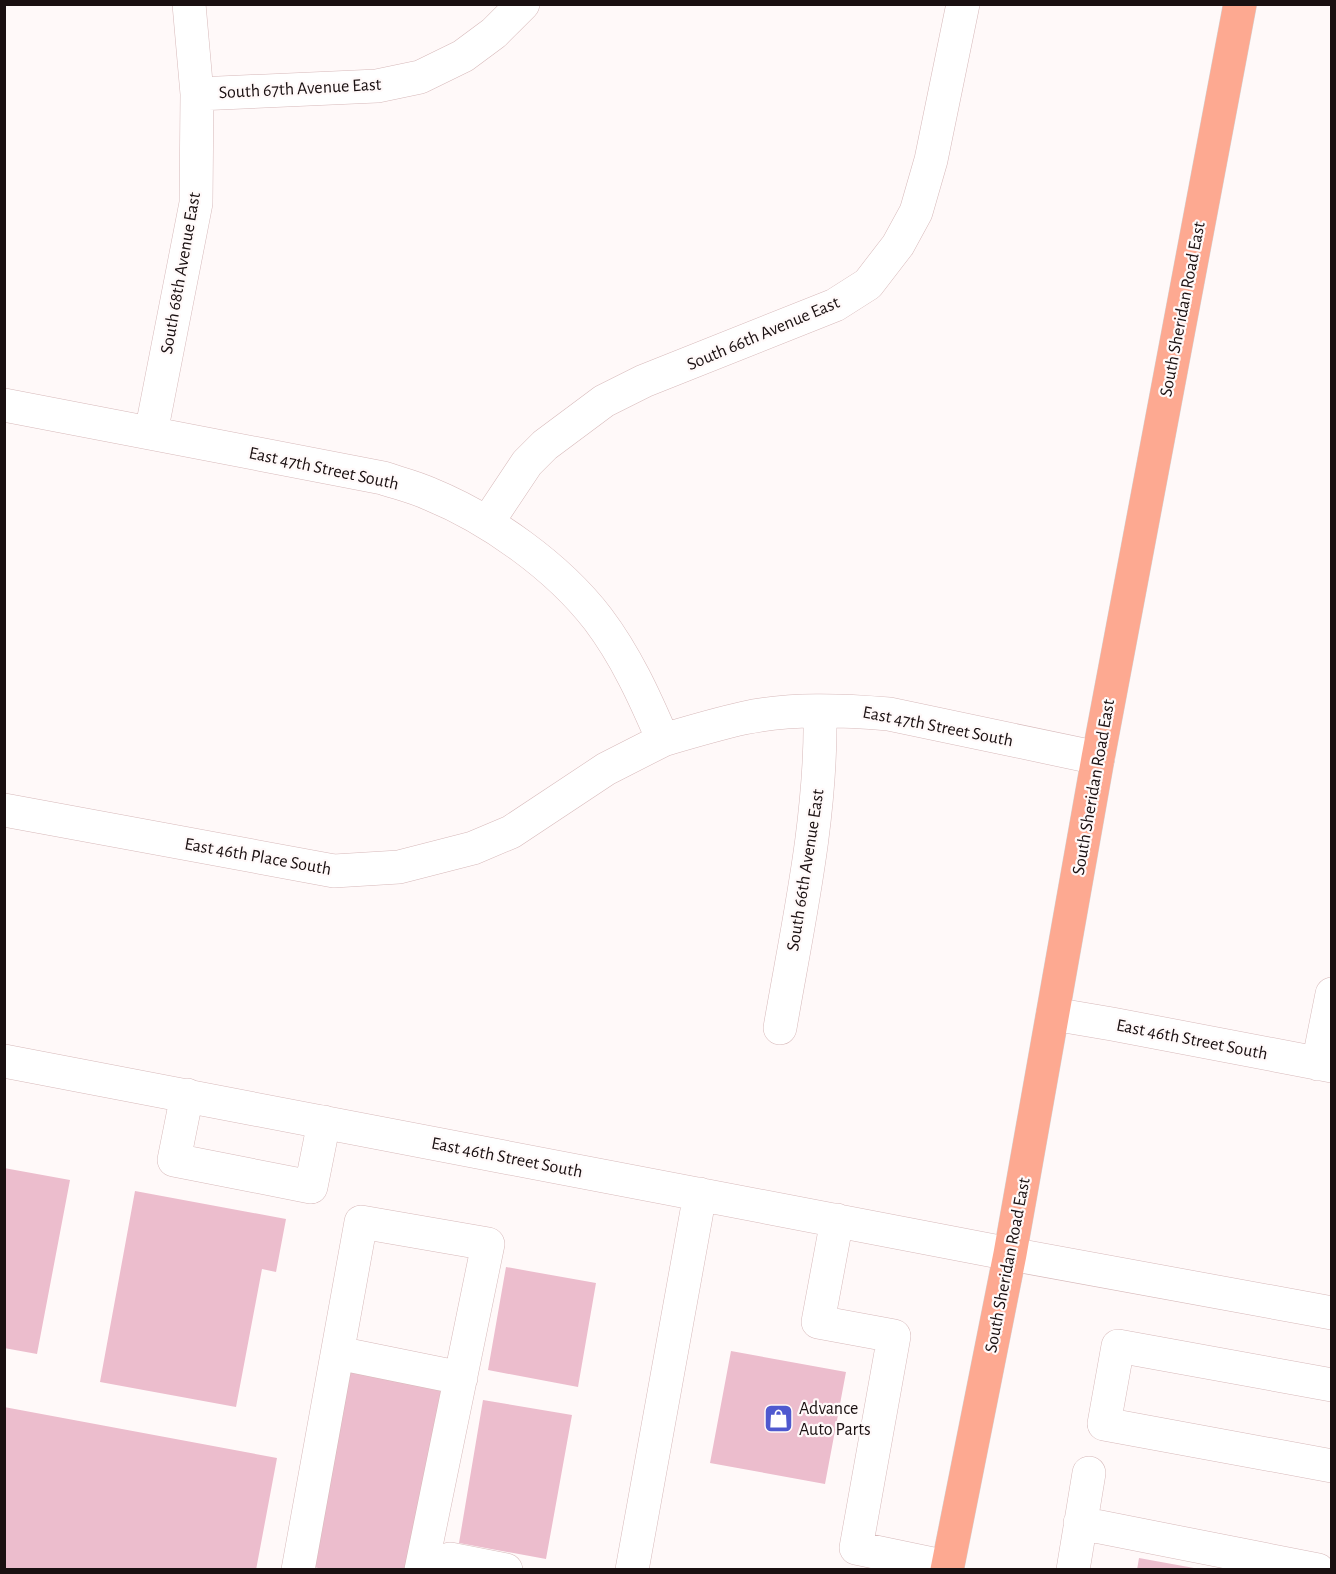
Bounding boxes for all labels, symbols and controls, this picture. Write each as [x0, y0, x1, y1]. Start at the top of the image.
street label: South 67th Avenue East [218, 76, 382, 102]
street label: South 68th Avenue East [158, 191, 204, 355]
street label: South Sheridan Road East [1157, 220, 1209, 398]
street label: South 66th Avenue East [685, 294, 842, 374]
street label: East 47th Street South [247, 444, 400, 494]
street label: South Sheridan Road East [1070, 698, 1118, 876]
street label: East 47th Street South [861, 704, 1015, 750]
street label: South 66th Avenue East [784, 788, 828, 952]
street label: East 46th Place South [183, 835, 333, 879]
street label: East 46th Street South [1115, 1016, 1269, 1063]
street label: East 46th Street South [430, 1134, 584, 1181]
street label: South Sheridan Road East [982, 1176, 1034, 1354]
place label: Advance Auto Parts [799, 1400, 871, 1439]
shop icon: Advance Auto Parts [762, 1402, 794, 1434]

